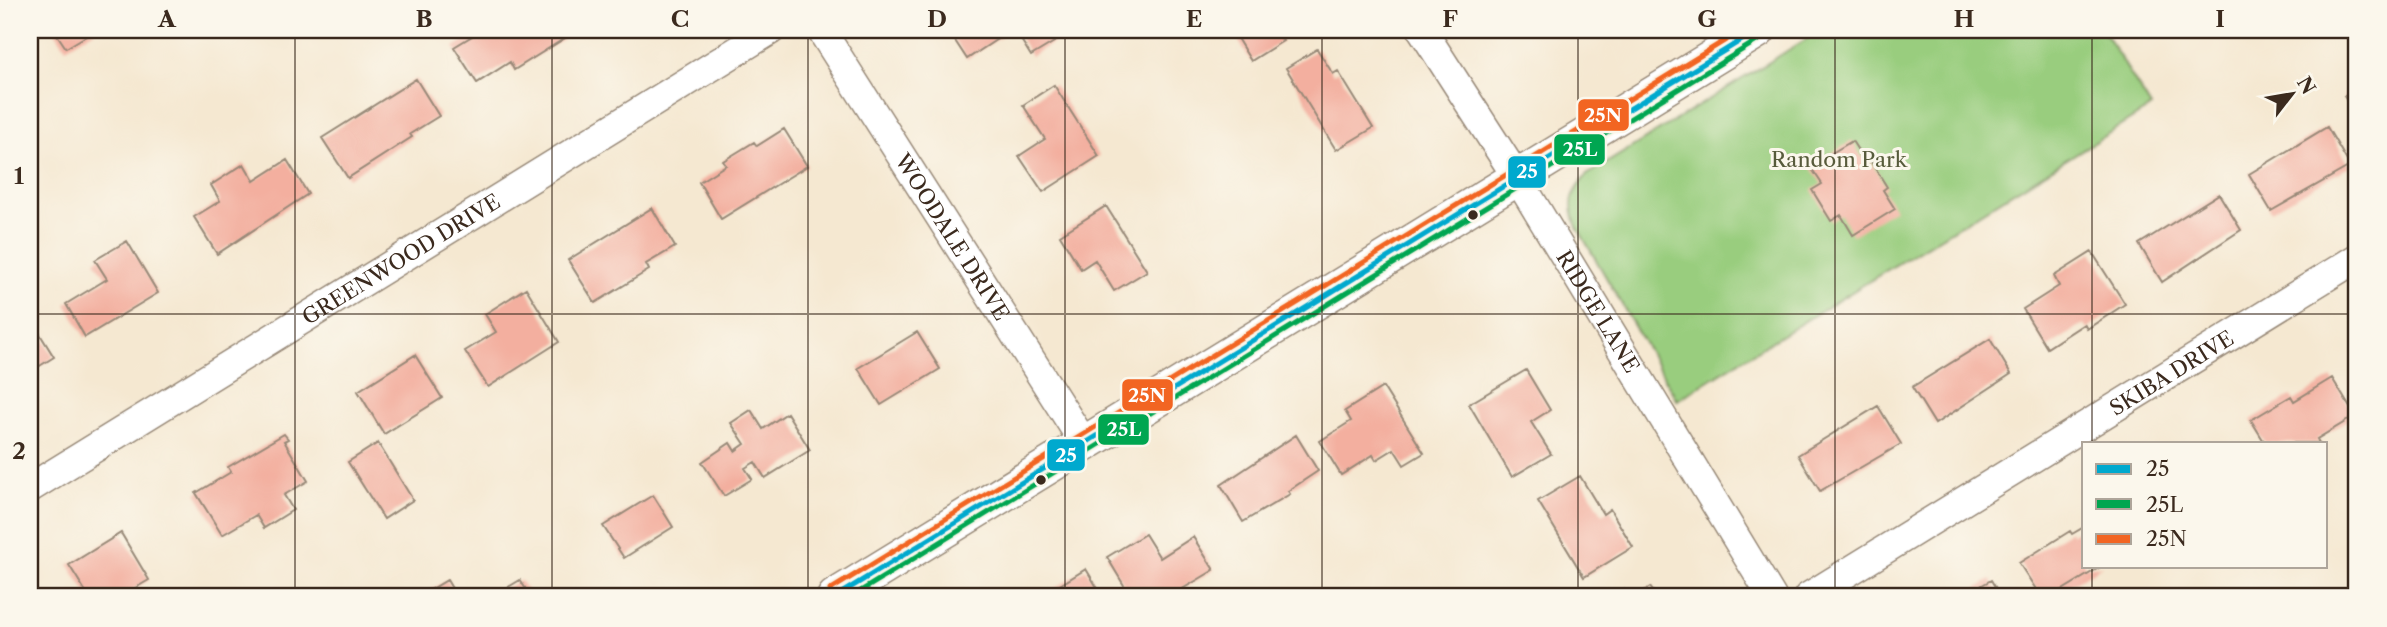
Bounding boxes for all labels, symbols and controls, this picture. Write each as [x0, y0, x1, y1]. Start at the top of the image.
text: A [157, 5, 177, 33]
text: B [415, 5, 433, 33]
text: C [671, 5, 689, 33]
text: D [927, 5, 947, 33]
text: E [1186, 5, 1202, 33]
text: F [1442, 5, 1458, 33]
text: G [1697, 5, 1717, 33]
text: H [1954, 5, 1975, 33]
text: I [2215, 5, 2225, 33]
north arrow [2258, 60, 2328, 130]
text: N [2292, 73, 2320, 99]
line badge: 25N [1577, 98, 1630, 132]
text: 25N [1584, 104, 1622, 127]
line badge: 25L [1553, 133, 1606, 166]
text: 25L [1563, 138, 1597, 161]
park label: Random Park [1771, 147, 1908, 172]
street label: WOODALE DRIVE [890, 148, 1015, 325]
line badge: 25 [1507, 155, 1547, 189]
text: 25 [1516, 160, 1538, 183]
text: 1 [14, 162, 25, 190]
street label: GREENWOOD DRIVE [297, 188, 504, 329]
unlabelled marker [1466, 208, 1480, 222]
street label: RIDGE LANE [1552, 246, 1645, 377]
street label: SKIBA DRIVE [2105, 325, 2238, 420]
line badge: 25N [1121, 378, 1174, 412]
text: 25N [1128, 384, 1166, 407]
line badge: 25L [1097, 413, 1150, 446]
text: 25L [1107, 418, 1141, 441]
text: 2 [12, 437, 26, 465]
line badge: 25 [1046, 438, 1086, 472]
legend [2082, 442, 2328, 568]
text: 25 [1055, 444, 1077, 467]
text: 25 [2146, 456, 2169, 481]
unlabelled marker [1034, 473, 1048, 487]
text: 25L [2146, 492, 2183, 517]
text: 25N [2146, 526, 2187, 551]

